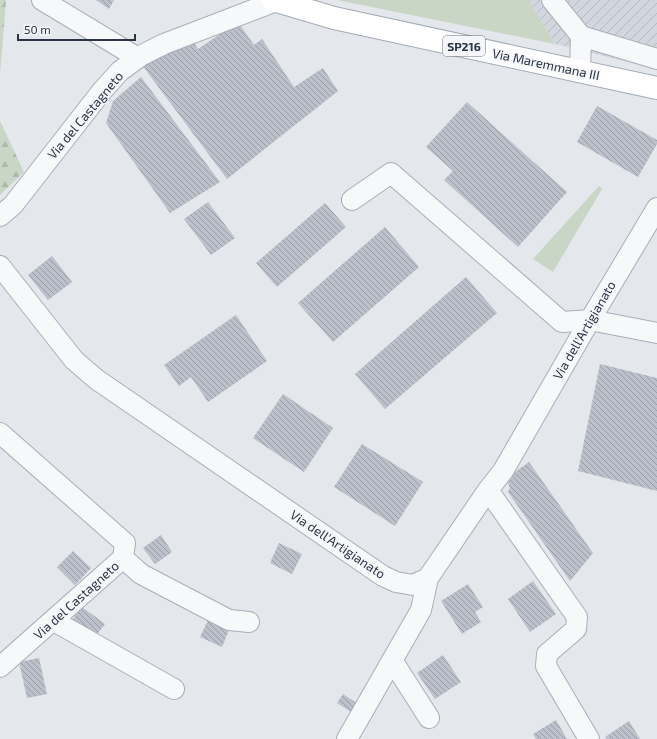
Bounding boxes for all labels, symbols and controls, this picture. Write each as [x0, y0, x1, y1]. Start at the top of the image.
scale bar [18, 16, 135, 42]
text: 50 m [24, 22, 51, 36]
road number: SP216 [443, 36, 485, 56]
street label: Via Maremmana III [491, 45, 601, 83]
street label: Via del Castagneto [44, 68, 126, 162]
street label: Via dell'Artigianato [549, 278, 619, 382]
street label: Via dell'Artigianato [287, 506, 389, 582]
street label: Via del Castagneto [30, 557, 122, 643]

